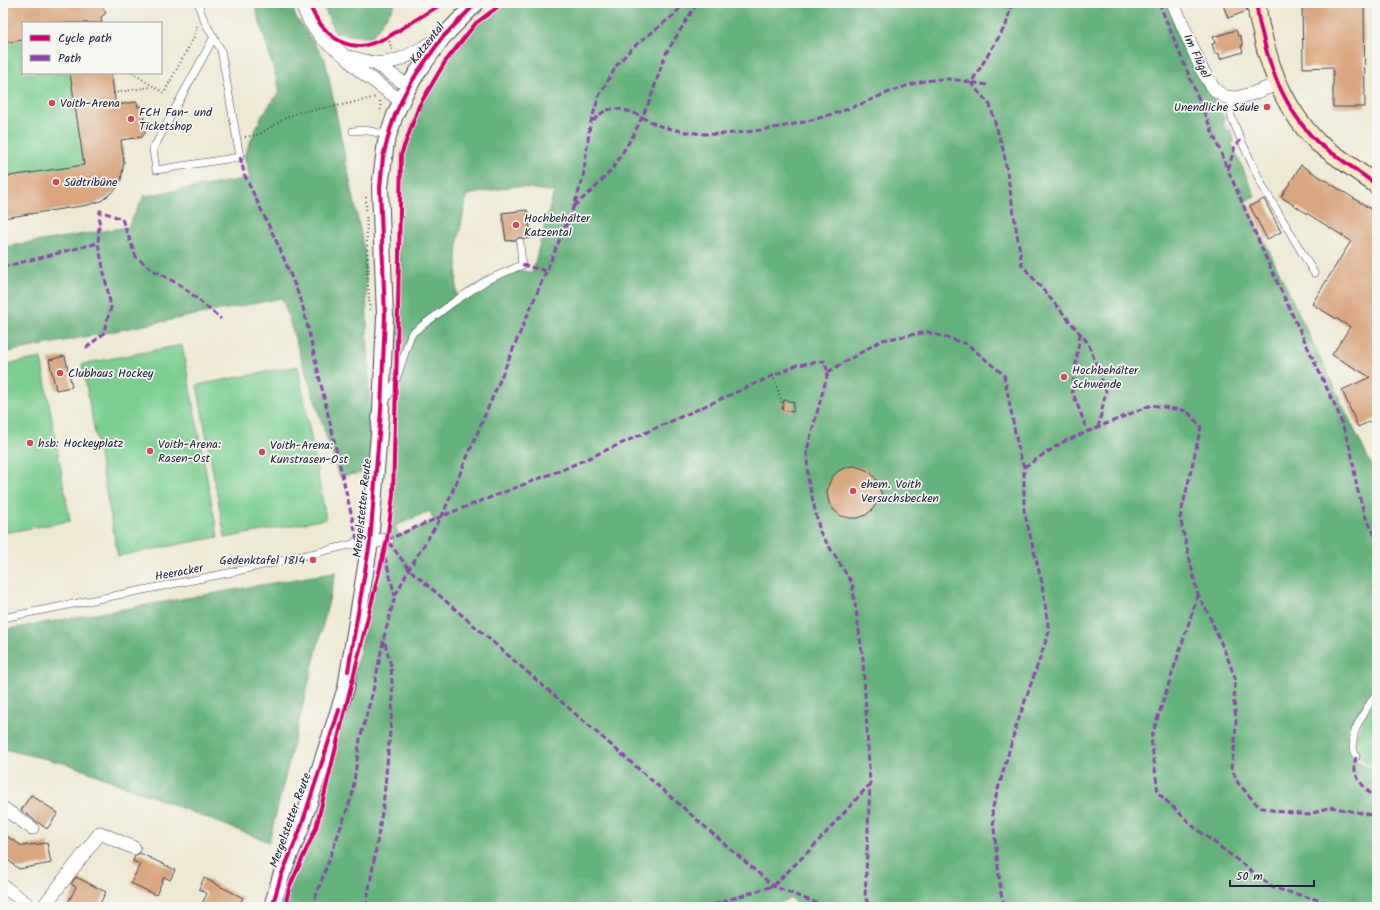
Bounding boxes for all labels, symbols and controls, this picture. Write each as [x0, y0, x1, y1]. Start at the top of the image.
street label: Katzental [405, 19, 450, 68]
legend [22, 22, 162, 74]
text: Cycle path [58, 29, 112, 48]
street label: Im Flügel [1178, 31, 1215, 82]
text: Path [58, 49, 81, 68]
place label: Voith-Arena [60, 94, 120, 113]
marker: Voith-Arena [47, 98, 57, 108]
place label: Unendliche Säule [1174, 98, 1260, 117]
marker: Unendliche Säule [1262, 102, 1272, 112]
place label: FCH Fan- und Ticketshop [139, 103, 213, 136]
marker: FCH Fan- und Ticketshop [126, 114, 136, 124]
place label: Südtribüne [64, 173, 118, 192]
marker: Südtribüne [51, 177, 61, 187]
place label: Hochbehälter Katzental [524, 209, 591, 242]
marker: Hochbehälter Katzental [511, 220, 521, 230]
place label: Hochbehälter Schwende [1072, 361, 1139, 394]
place label: Clubhaus Hockey [68, 364, 154, 383]
marker: Clubhaus Hockey [55, 368, 65, 378]
marker: Hochbehälter Schwende [1059, 372, 1069, 382]
place label: hsb: Hockeyplatz [38, 434, 123, 453]
place label: Voith-Arena: Rasen-Ost [158, 435, 221, 468]
place label: Voith-Arena: Kunstrasen-Ost [270, 436, 349, 469]
marker: hsb: Hockeyplatz [25, 438, 35, 448]
marker: Voith-Arena: Rasen-Ost [145, 446, 155, 456]
marker: Voith-Arena: Kunstrasen-Ost [257, 447, 267, 457]
street label: Mergelstetter Reute [348, 457, 377, 559]
place label: ehem. Voith Versuchsbecken [861, 475, 939, 508]
marker: ehem. Voith Versuchsbecken [848, 486, 858, 496]
place label: Gedenktafel 1814 [220, 551, 305, 570]
marker: Gedenktafel 1814 [308, 555, 318, 565]
street label: Heeracker [153, 558, 206, 586]
street label: Mergelstetter Reute [264, 769, 317, 870]
scale bar [1230, 862, 1314, 888]
text: 50 m [1236, 867, 1263, 886]

